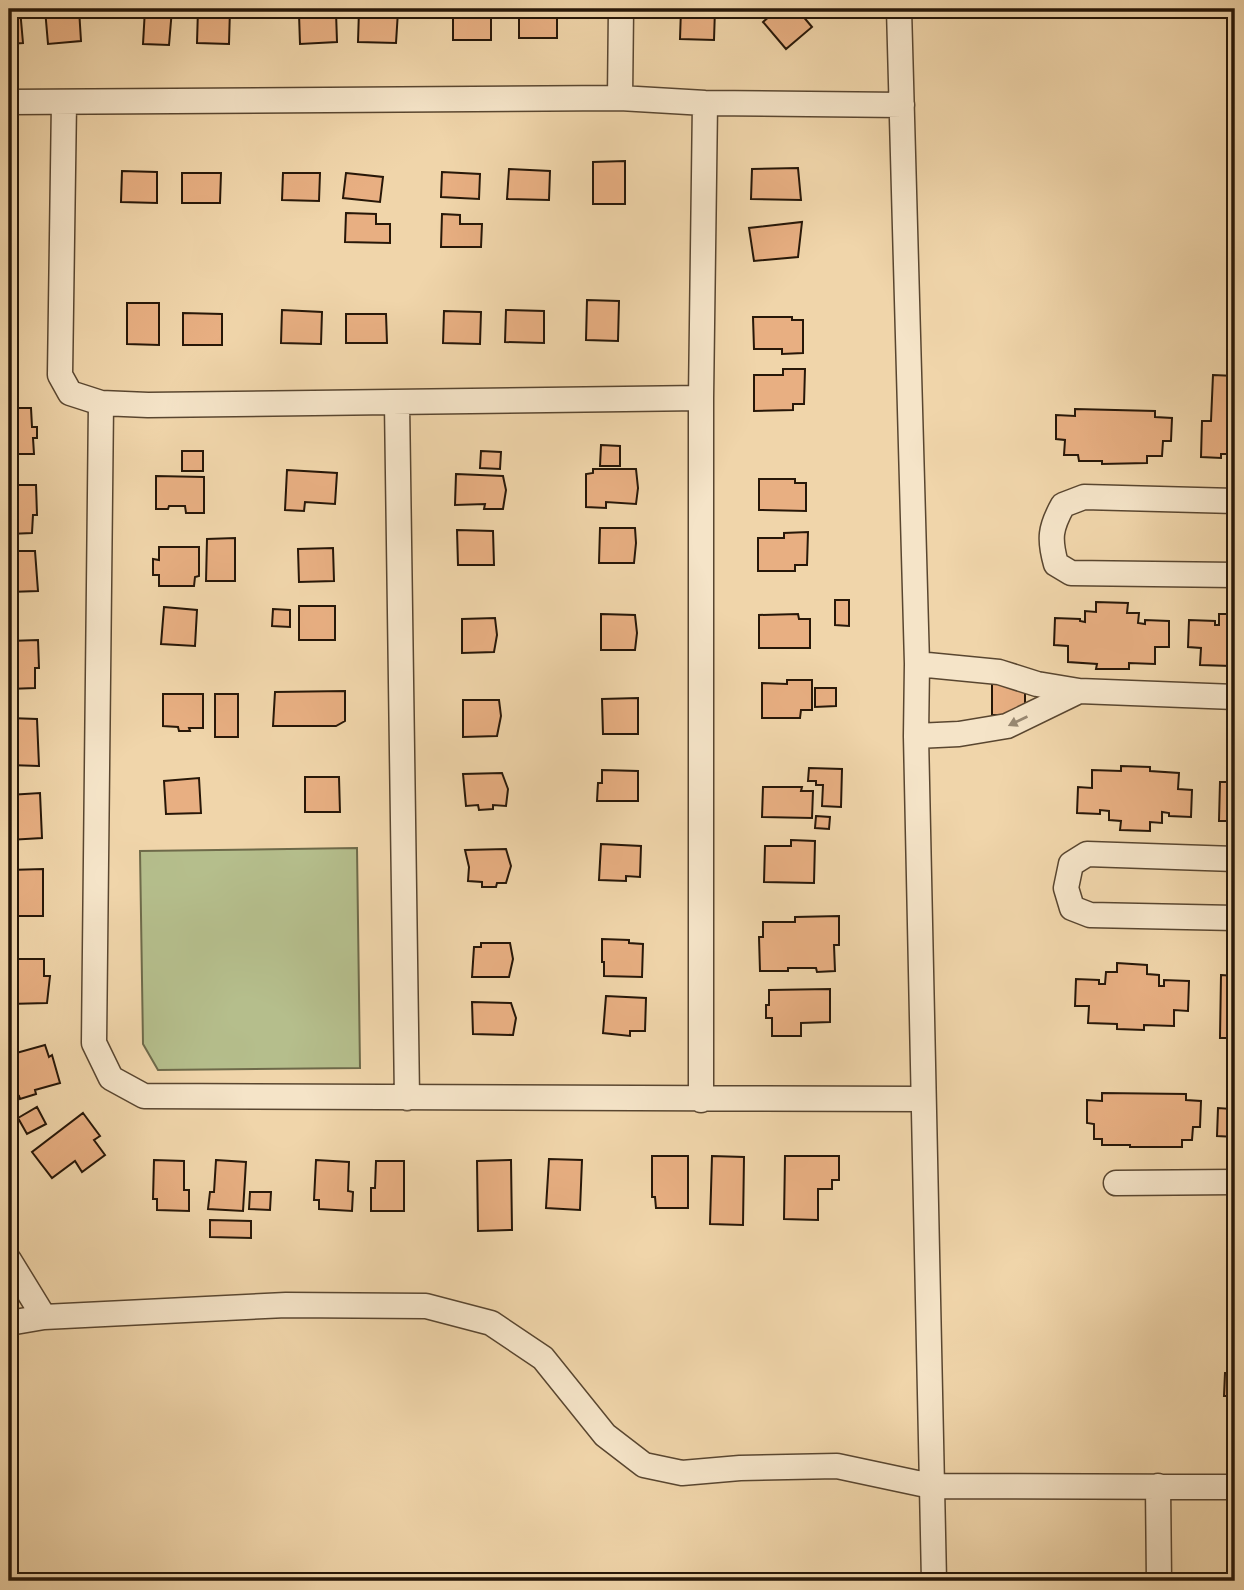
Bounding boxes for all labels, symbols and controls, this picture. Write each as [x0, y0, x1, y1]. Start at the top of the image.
one-way arrow [1008, 715, 1028, 726]

